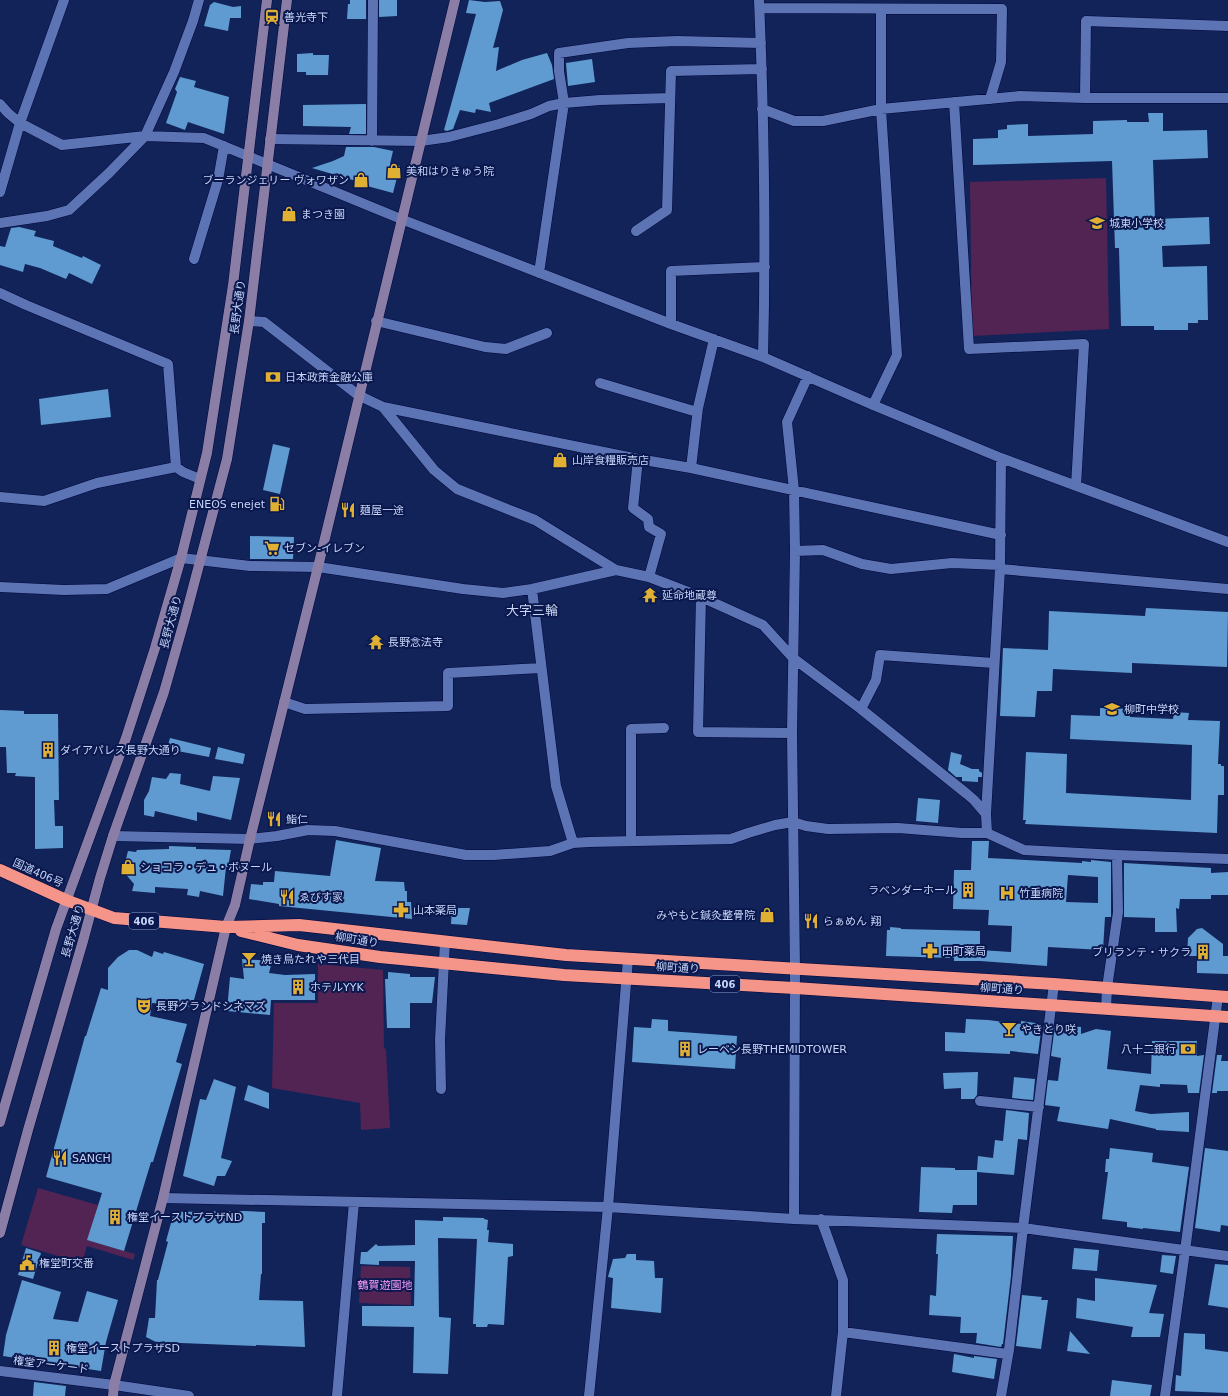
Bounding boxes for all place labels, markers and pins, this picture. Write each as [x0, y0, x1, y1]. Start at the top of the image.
station icon: 善光寺下 [263, 8, 281, 26]
place label: 善光寺下 [284, 11, 328, 24]
shop icon: 美和はりきゅう院 [385, 162, 403, 180]
place label: 美和はりきゅう院 [406, 165, 494, 178]
shop icon: ブーランジェリー ヴォワザン [352, 171, 370, 189]
place label: ブーランジェリー ヴォワザン [203, 174, 349, 187]
shop icon: まつき園 [280, 205, 298, 223]
place label: まつき園 [301, 208, 345, 221]
school or university icon: 城東小学校 [1088, 214, 1106, 232]
place label: 城東小学校 [1109, 217, 1164, 230]
bank icon: 日本政策金融公庫 [264, 368, 282, 386]
place label: 日本政策金融公庫 [285, 371, 373, 384]
shop icon: 山岸食糧販売店 [551, 451, 569, 469]
place label: 山岸食糧販売店 [572, 454, 649, 467]
fuel station icon: ENEOS enejet [268, 495, 286, 513]
place label: ENEOS enejet [189, 498, 266, 511]
restaurant icon: 麺屋一途 [339, 501, 357, 519]
place label: 麺屋一途 [360, 504, 404, 517]
supermarket icon: セブン-イレブン [263, 539, 281, 557]
place label: セブン-イレブン [284, 542, 365, 555]
temple icon: 延命地蔵尊 [641, 586, 659, 604]
place label: 延命地蔵尊 [662, 589, 717, 602]
temple icon: 長野念法寺 [367, 633, 385, 651]
place label: 長野念法寺 [388, 636, 443, 649]
school or university icon: 柳町中学校 [1103, 700, 1121, 718]
place label: 柳町中学校 [1124, 703, 1179, 716]
building icon: ダイアパレス長野大通り [39, 741, 57, 759]
place label: ダイアパレス長野大通り [60, 744, 181, 757]
restaurant icon: 鮨仁 [265, 810, 283, 828]
place label: 鮨仁 [286, 813, 308, 826]
shop icon: ショコラ・デュ・ボヌール [119, 858, 137, 876]
place label: ショコラ・デュ・ボヌール [140, 861, 272, 874]
building icon: ラベンダーホール [959, 881, 977, 899]
place label: ラベンダーホール [868, 884, 956, 897]
hospital icon: 竹重病院 [998, 884, 1016, 902]
place label: 竹重病院 [1019, 887, 1063, 900]
restaurant icon: ゑびす家 [278, 888, 296, 906]
place label: ゑびす家 [299, 891, 343, 904]
pharmacy icon: 山本薬局 [392, 901, 410, 919]
place label: 山本薬局 [413, 904, 457, 917]
shop icon: みやもと鍼灸整骨院 [758, 906, 776, 924]
place label: みやもと鍼灸整骨院 [656, 909, 755, 922]
restaurant icon: らぁめん 翔 [802, 912, 820, 930]
place label: らぁめん 翔 [823, 915, 882, 928]
pharmacy icon: 田町薬局 [921, 942, 939, 960]
building icon: ブリランテ・サクラ [1194, 943, 1212, 961]
place label: 田町薬局 [942, 945, 986, 958]
place label: ブリランテ・サクラ [1092, 946, 1191, 959]
bar icon: 焼き鳥たれや三代目 [240, 950, 258, 968]
place label: 焼き鳥たれや三代目 [261, 953, 360, 966]
building icon: ホテルYYK [289, 978, 307, 996]
place label: ホテルYYK [310, 981, 364, 994]
theatre icon: 長野グランドシネマズ [135, 997, 153, 1015]
place label: 長野グランドシネマズ [156, 1000, 266, 1013]
bar icon: やきとり咲 [1000, 1020, 1018, 1038]
place label: やきとり咲 [1021, 1023, 1076, 1036]
building icon: レーベン長野THEMIDTOWER [676, 1040, 694, 1058]
bank icon: 八十二銀行 [1179, 1040, 1197, 1058]
place label: レーベン長野THEMIDTOWER [697, 1043, 847, 1056]
place label: 八十二銀行 [1121, 1043, 1176, 1056]
restaurant icon: SANCH [51, 1149, 69, 1167]
place label: SANCH [72, 1152, 111, 1165]
building icon: 権堂イーストプラザND [106, 1208, 124, 1226]
place label: 権堂イーストプラザND [127, 1211, 242, 1224]
public building icon: 権堂町交番 [18, 1254, 36, 1272]
place label: 権堂町交番 [39, 1257, 94, 1270]
building icon: 権堂イーストプラザSD [45, 1339, 63, 1357]
place label: 権堂イーストプラザSD [66, 1342, 180, 1355]

